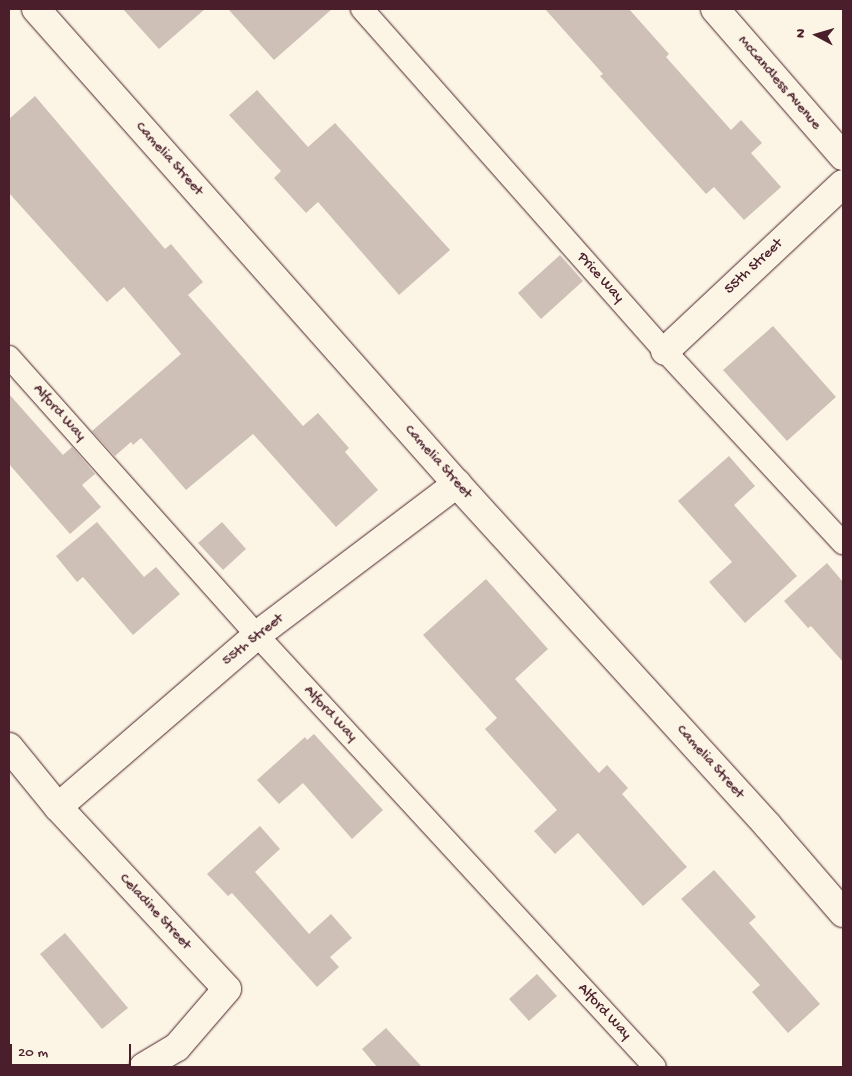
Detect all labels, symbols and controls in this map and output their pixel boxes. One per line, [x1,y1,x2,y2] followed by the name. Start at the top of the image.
[792,10,842,60] north arrow
[793,28,811,39] text: N
[733,32,825,134] street label: McCandless Avenue
[131,118,207,200] street label: Camelia Street
[721,235,787,299] street label: 55th Street
[573,249,627,307] street label: Price Way
[29,381,89,445] street label: Alford Way
[400,421,476,503] street label: Camelia Street
[219,610,287,670] street label: 55th Street
[299,682,361,746] street label: Alford Way
[672,721,748,803] street label: Camelia Street
[115,870,195,954] street label: Celadine Street
[573,980,635,1044] street label: Alford Way
[12,1034,134,1066] scale bar
[18,1044,48,1062] text: 20 m

